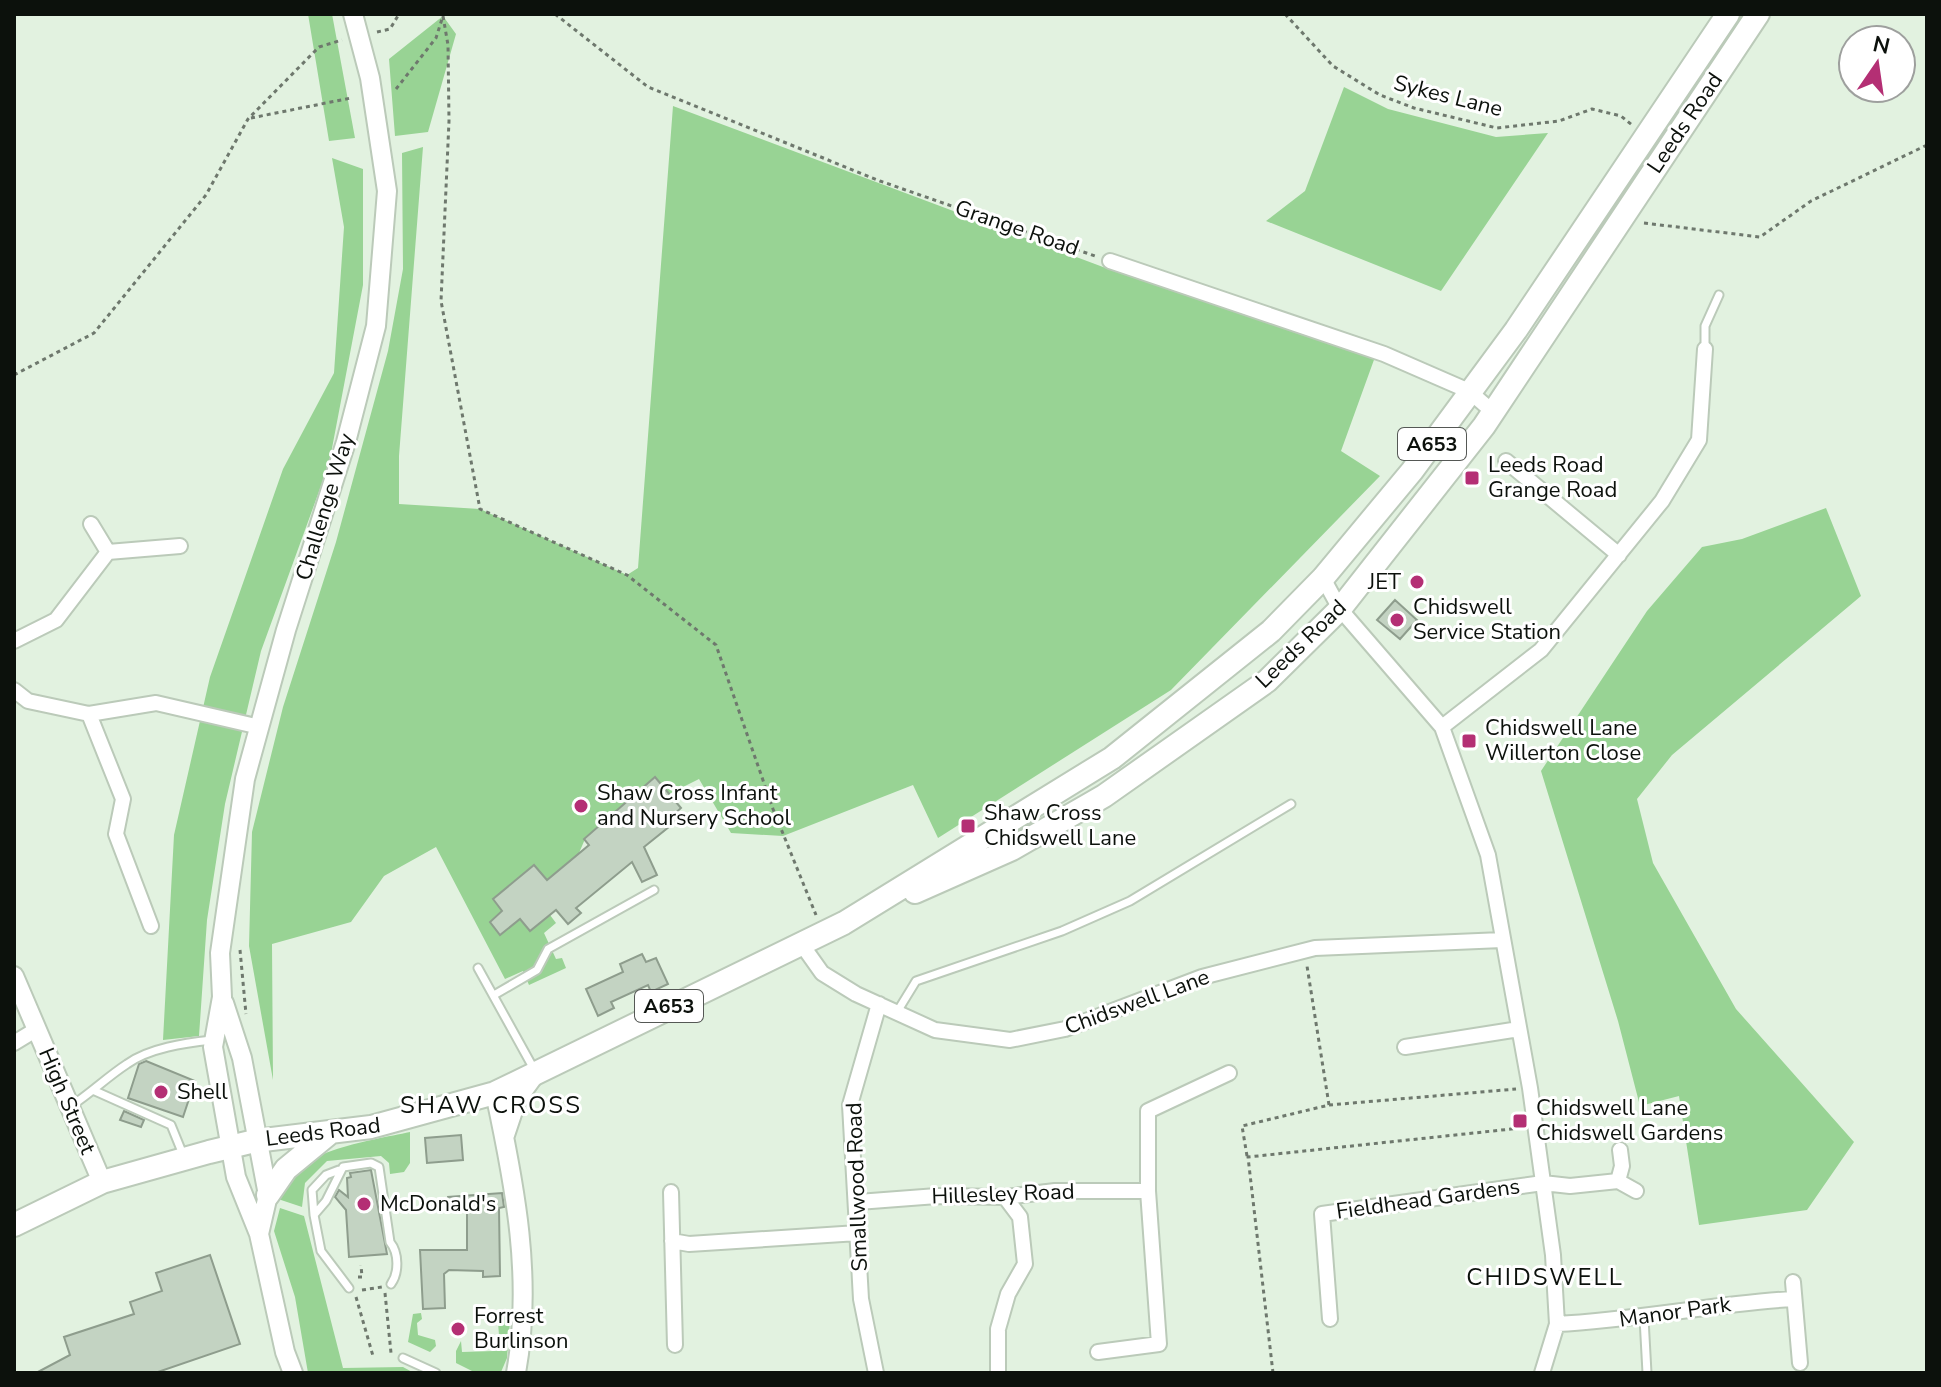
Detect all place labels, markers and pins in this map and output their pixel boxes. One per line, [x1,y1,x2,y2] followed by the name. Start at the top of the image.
[1488,450,1617,505] place label: Leeds Road Grange Road
[1463,469,1481,487] marker: Leeds Road Grange Road
[1367,567,1402,597] place label: JET
[1408,573,1426,591] marker: JET
[1413,592,1561,647] place label: Chidswell Service Station
[1388,611,1406,629] marker: Chidswell Service Station
[1485,713,1641,768] place label: Chidswell Lane Willerton Close
[1460,732,1478,750] marker: Chidswell Lane Willerton Close
[597,778,791,833] place label: Shaw Cross Infant and Nursery School
[572,797,590,815] marker: Shaw Cross Infant and Nursery School
[984,798,1136,853] place label: Shaw Cross Chidswell Lane
[959,817,977,835] marker: Shaw Cross Chidswell Lane
[177,1077,228,1107] place label: Shell
[152,1083,170,1101] marker: Shell
[1536,1093,1723,1148] place label: Chidswell Lane Chidswell Gardens
[1511,1112,1529,1130] marker: Chidswell Lane Chidswell Gardens
[380,1189,496,1219] place label: McDonald's
[355,1195,373,1213] marker: McDonald's
[474,1301,569,1356] place label: Forrest Burlinson
[449,1320,467,1338] marker: Forrest Burlinson

